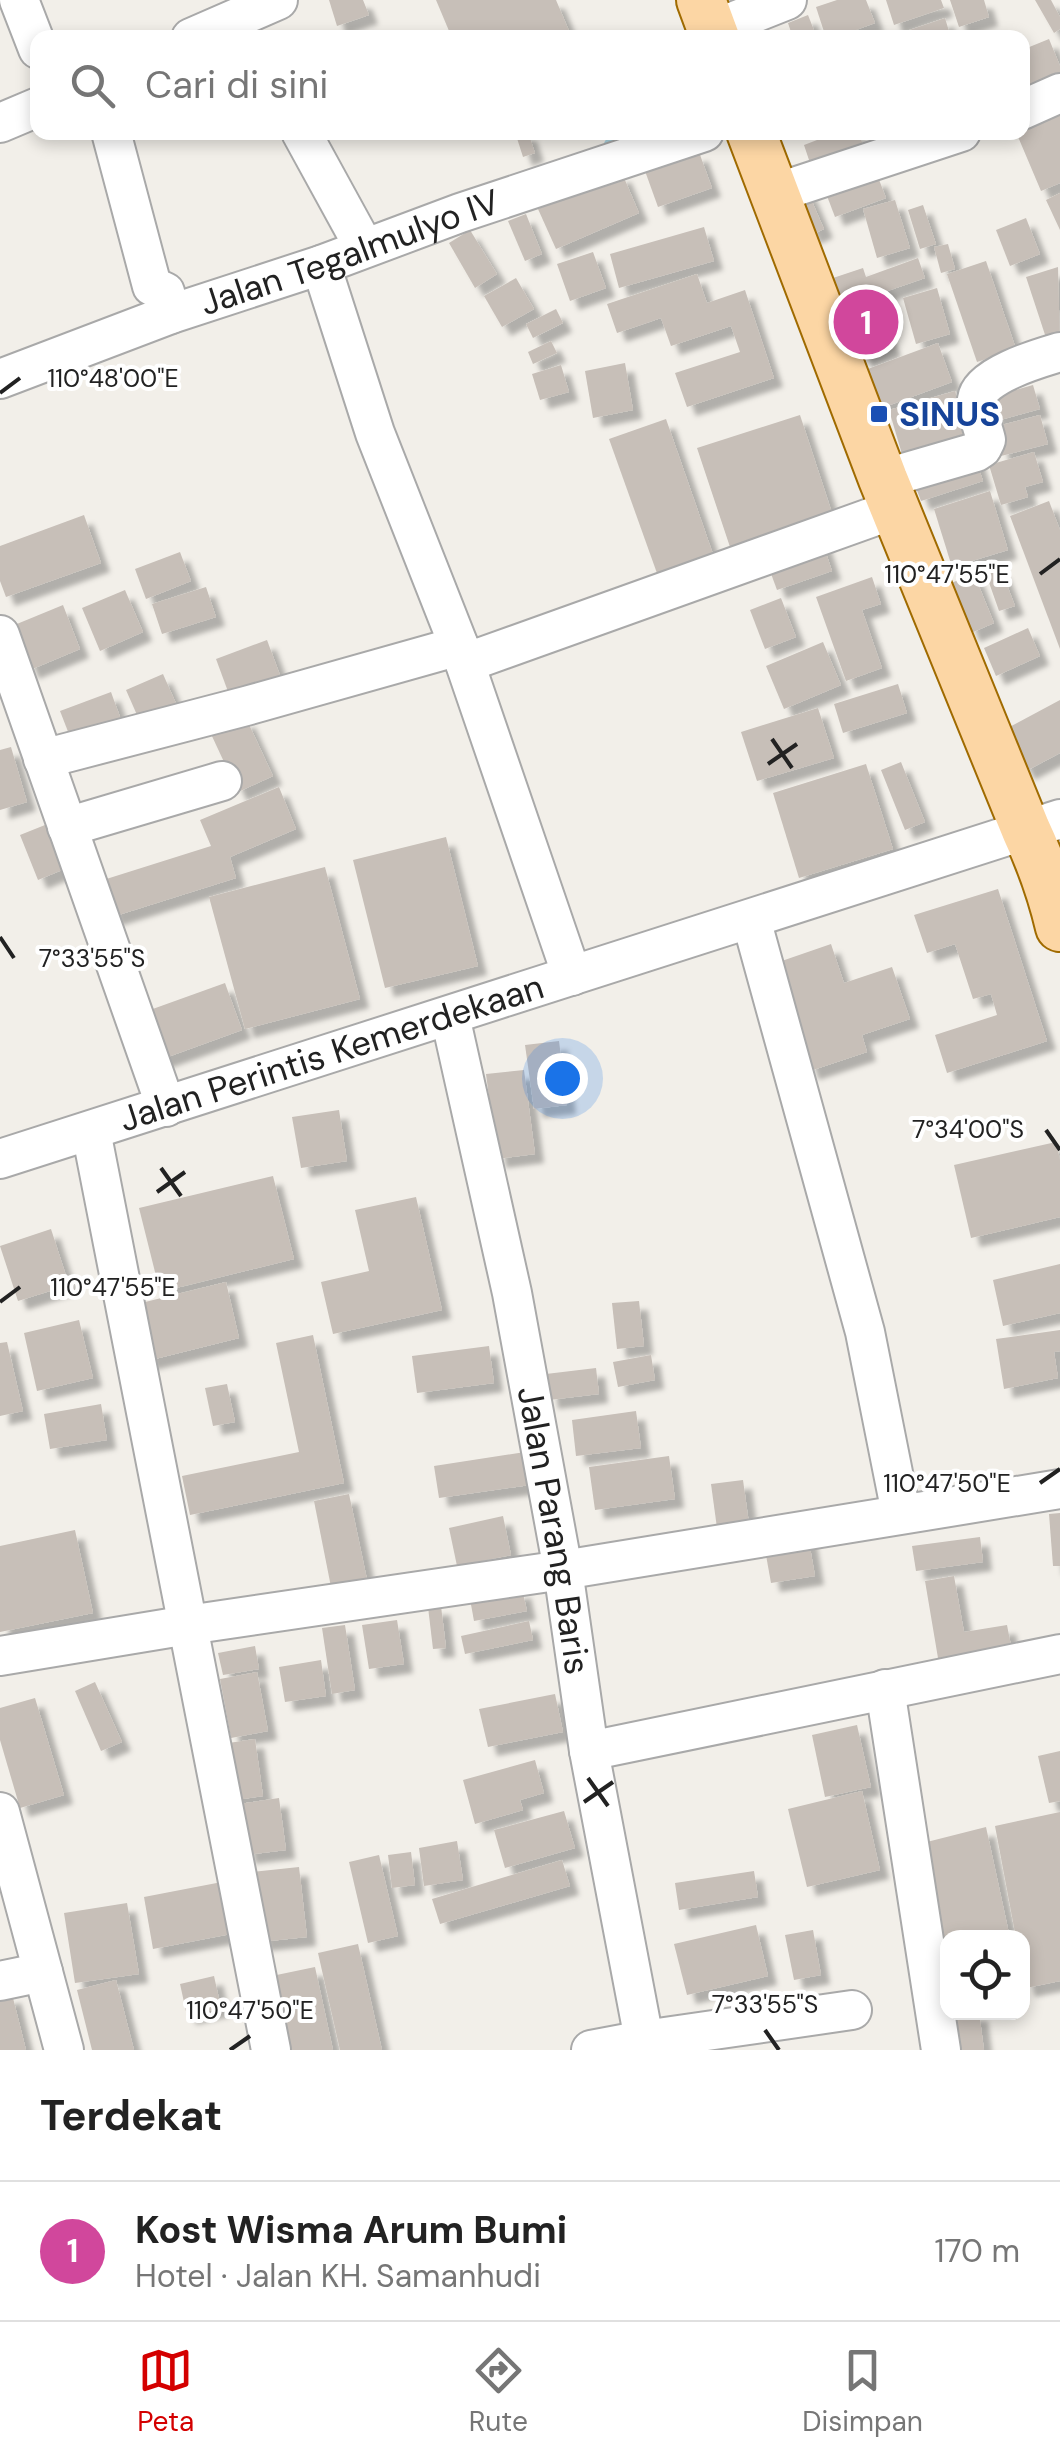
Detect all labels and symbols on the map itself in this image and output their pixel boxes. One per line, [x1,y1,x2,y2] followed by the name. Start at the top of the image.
[194,179,505,326] street label: Jalan Tegalmulyo IV
[834,284,898,360] pin: 1
[47,362,179,395] text: 110°48'00"E
[899,391,1000,437] place label: SINUS
[868,403,890,425] marker: SINUS
[884,558,1010,591] text: 110°47'55"E
[39,942,145,975] text: 7°33'55"S
[114,963,549,1142] street label: Jalan Perintis Kemerdekaan
[537,1053,588,1104] your location
[912,1113,1024,1146] text: 7°34'00"S
[50,1271,176,1304] text: 110°47'55"E
[507,1383,601,1677] street label: Jalan Parang Baris
[883,1467,1011,1500] text: 110°47'50"E
[712,1988,818,2021] text: 7°33'55"S
[186,1994,314,2027] text: 110°47'50"E

